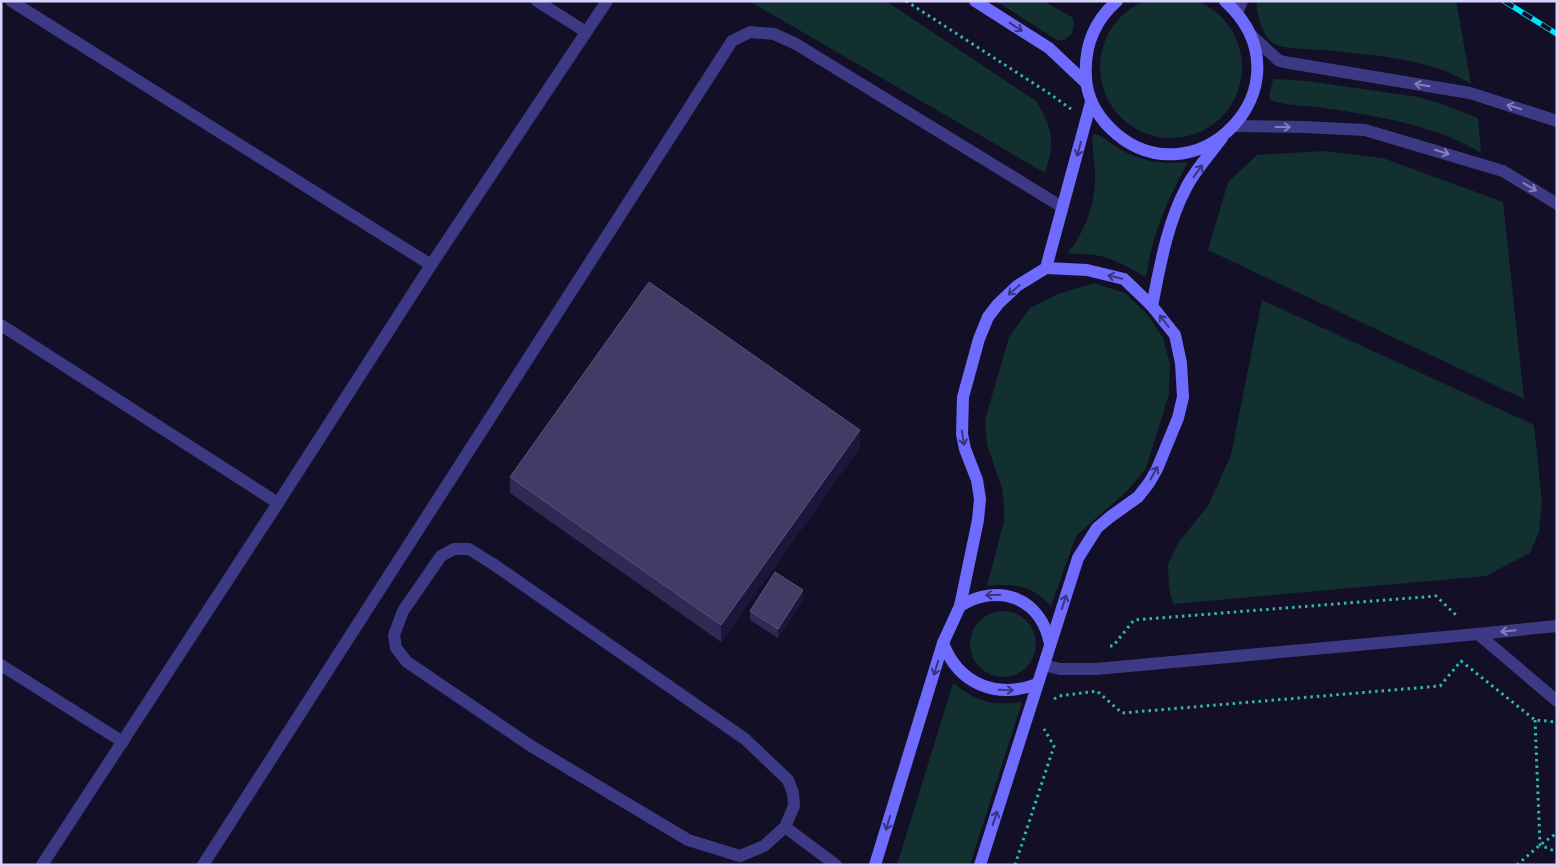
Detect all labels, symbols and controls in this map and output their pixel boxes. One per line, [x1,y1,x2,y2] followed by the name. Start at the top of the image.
[1009,23,1023,33] one-way arrow
[1415,80,1431,90] one-way arrow
[1506,102,1522,112] one-way arrow
[1274,122,1291,132] one-way arrow
[1074,141,1083,157] one-way arrow
[1434,148,1450,158] one-way arrow
[1193,164,1203,178] one-way arrow
[1522,183,1536,193] one-way arrow
[1107,272,1123,281] one-way arrow
[1007,284,1020,295] one-way arrow
[1159,314,1170,327] one-way arrow
[959,429,969,445] one-way arrow
[1150,466,1159,481] one-way arrow
[985,590,1001,600] one-way arrow
[1060,595,1069,611] one-way arrow
[1501,626,1517,636] one-way arrow
[930,659,940,675] one-way arrow
[998,685,1014,695] one-way arrow
[991,811,1000,827] one-way arrow
[883,815,893,831] one-way arrow

